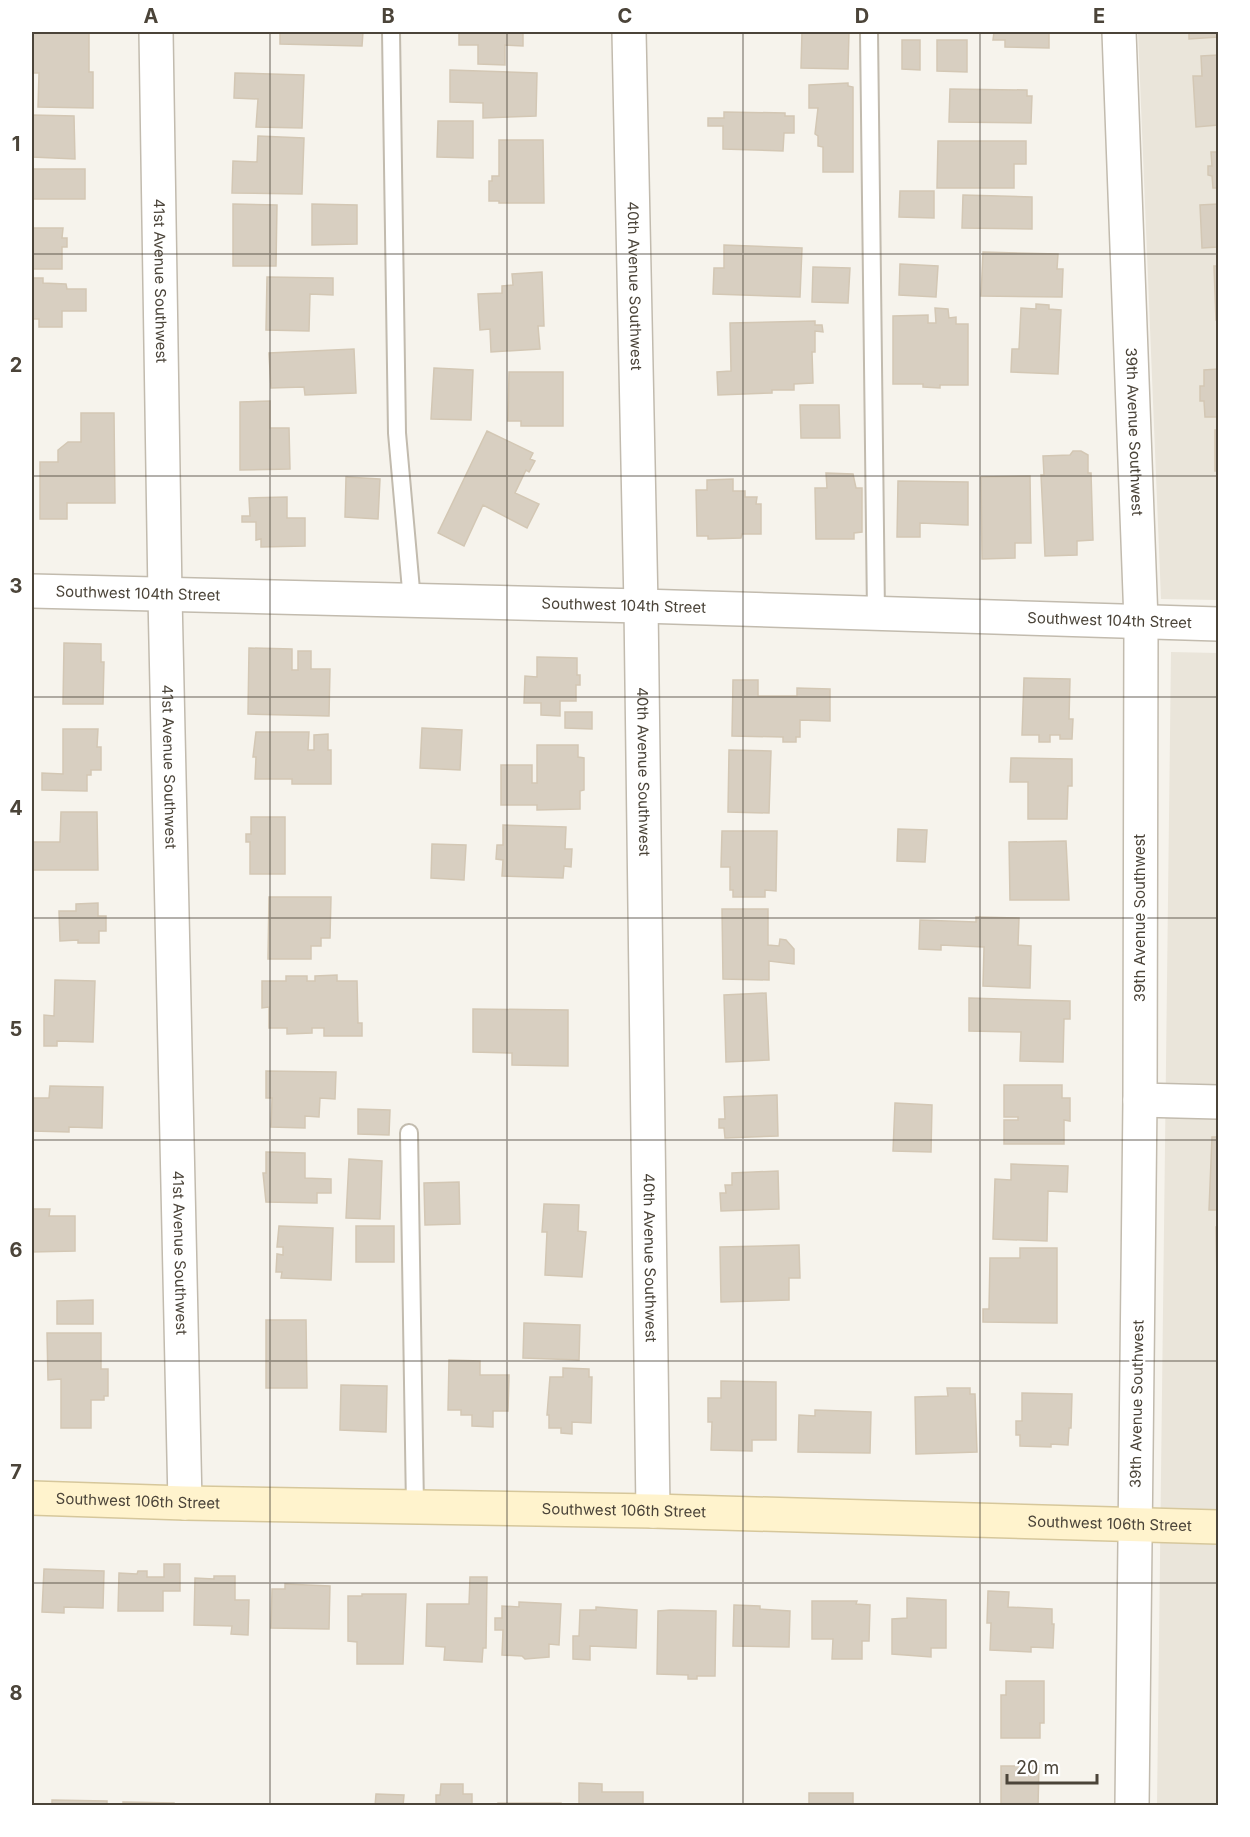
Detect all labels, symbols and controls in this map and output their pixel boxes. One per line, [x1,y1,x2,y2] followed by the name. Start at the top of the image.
[144,4,159,28] text: A
[381,4,395,28] text: B
[618,4,632,28] text: C
[855,4,869,28] text: D
[1093,4,1105,28] text: E
[12,132,20,156] text: 1
[150,199,171,363] street label: 41st Avenue Southwest
[624,201,646,371] street label: 40th Avenue Southwest
[1122,347,1147,516] street label: 39th Avenue Southwest
[10,353,22,377] text: 2
[10,574,22,598] text: 3
[55,582,221,605] street label: Southwest 104th Street
[541,594,707,617] street label: Southwest 104th Street
[1027,608,1192,632] street label: Southwest 104th Street
[158,684,181,849] street label: 41st Avenue Southwest
[633,687,654,857] street label: 40th Avenue Southwest
[9,796,23,820] text: 4
[1130,834,1149,1002] street label: 39th Avenue Southwest
[10,1017,22,1041] text: 5
[169,1170,191,1335] street label: 41st Avenue Southwest
[640,1173,661,1343] street label: 40th Avenue Southwest
[10,1238,23,1262] text: 6
[1126,1319,1147,1488] street label: 39th Avenue Southwest
[10,1460,22,1484] text: 7
[55,1489,220,1513] street label: Southwest 106th Street
[542,1499,706,1522] street label: Southwest 106th Street
[1027,1512,1192,1535] street label: Southwest 106th Street
[9,1681,23,1705] text: 8
[1007,1747,1097,1785] scale bar
[1016,1757,1059,1778] text: 20 m

